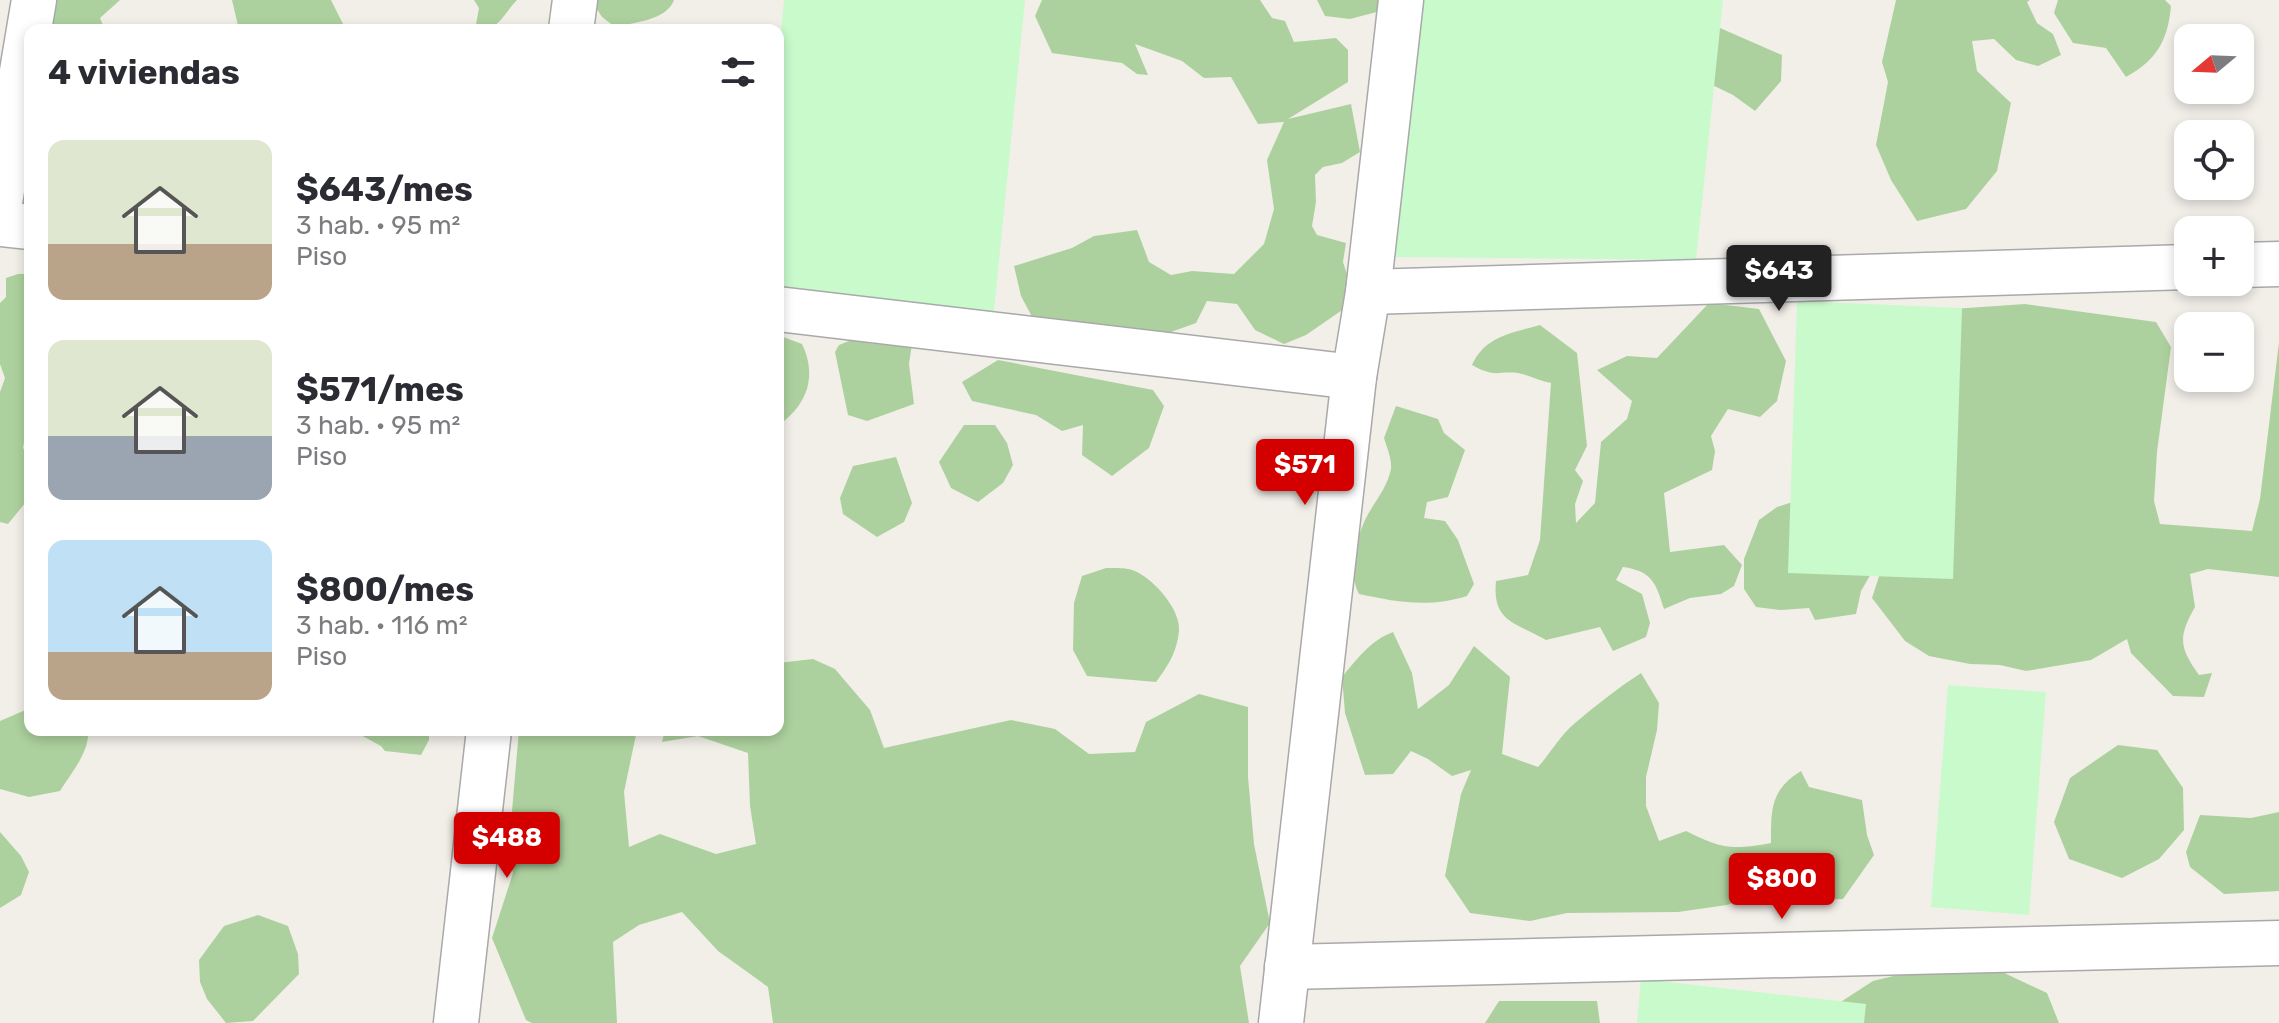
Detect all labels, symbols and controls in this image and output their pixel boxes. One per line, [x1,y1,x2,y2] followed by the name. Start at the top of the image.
[2174,24,2254,104] north arrow
[2174,24,2254,392] map controls
[716,50,760,94] icon: filters
[48,52,240,93] text: 4 viviendas
[2174,120,2254,200] button: locate
[296,169,473,210] text: $643/mes
[112,172,208,268] icon: home
[296,210,460,241] text: 3 hab. · 95 m²
[2174,216,2254,296] button: +
[296,241,347,272] text: Piso
[1732,245,1826,313] pin: $643
[1744,255,1814,286] text: $643
[2174,312,2254,392] button: −
[296,369,464,410] text: $571/mes
[112,372,208,468] icon: home
[296,410,460,441] text: 3 hab. · 95 m²
[1258,439,1352,507] pin: $571
[296,441,347,472] text: Piso
[1274,449,1336,480] text: $571
[296,569,474,610] text: $800/mes
[112,572,208,668] icon: home
[296,610,468,641] text: 3 hab. · 116 m²
[296,641,347,672] text: Piso
[460,812,554,880] pin: $488
[472,822,542,853] text: $488
[1735,853,1829,921] pin: $800
[1747,863,1817,894] text: $800

